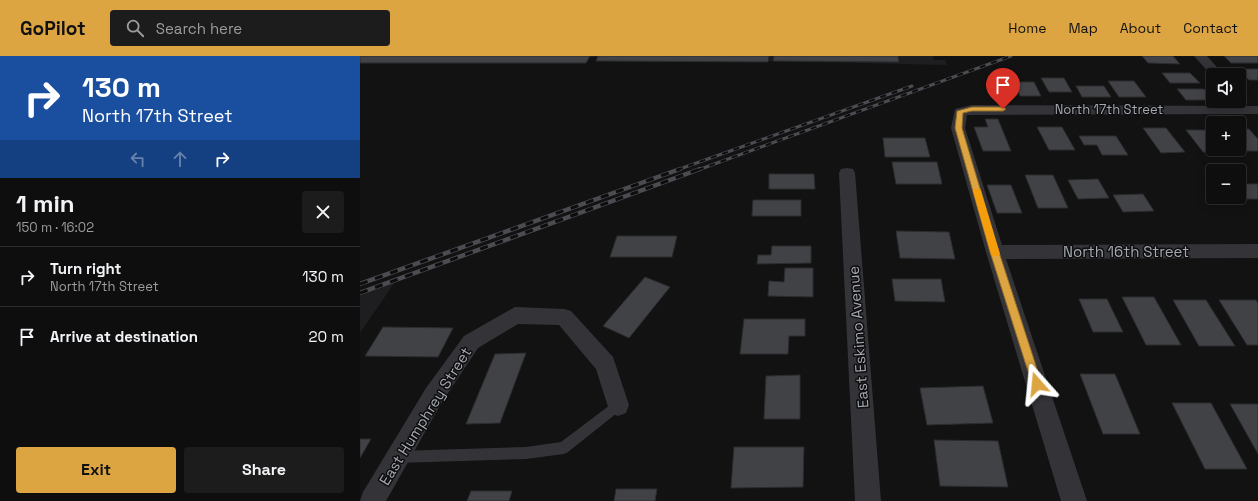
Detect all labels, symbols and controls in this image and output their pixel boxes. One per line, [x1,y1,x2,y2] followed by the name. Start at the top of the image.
[110,10,390,46] search box
[20,16,86,41] text: GoPilot
[124,17,146,39] icon: search
[156,19,242,38] text: Search here
[1008,19,1046,37] text: Home
[1068,19,1098,37] text: Map
[1120,19,1161,37] text: About
[1183,19,1238,37] text: Contact
[986,68,1020,109] pin
[1206,68,1246,204] map controls
[1206,68,1246,108] button: sound
[82,69,161,105] text: 130 m
[16,72,68,124] icon: right
[992,74,1014,96] icon: arrive
[1055,101,1163,118] street label: North 17th Street
[82,104,232,127] text: North 17th Street
[1206,116,1246,156] button: +
[127,148,149,170] icon: left
[169,148,191,170] icon: ahead
[211,148,233,170] icon: right
[1206,164,1246,204] button: −
[16,188,75,219] text: 1 min
[302,191,344,233] button: close
[16,219,94,236] text: 150 m · 16:02
[1063,242,1189,261] street label: North 16th Street
[50,259,121,278] text: Turn right
[844,265,872,409] street label: East Eskimo Avenue
[16,266,38,288] icon: right
[302,267,344,286] text: 130 m
[50,278,159,295] text: North 17th Street
[16,326,38,348] icon: arrive
[50,327,198,346] text: Arrive at destination
[309,327,344,346] text: 20 m
[375,343,475,489] street label: East Humphrey Street
[1016,363,1058,405] position arrow
[16,447,176,493] button: Exit
[184,447,344,493] button: Share

